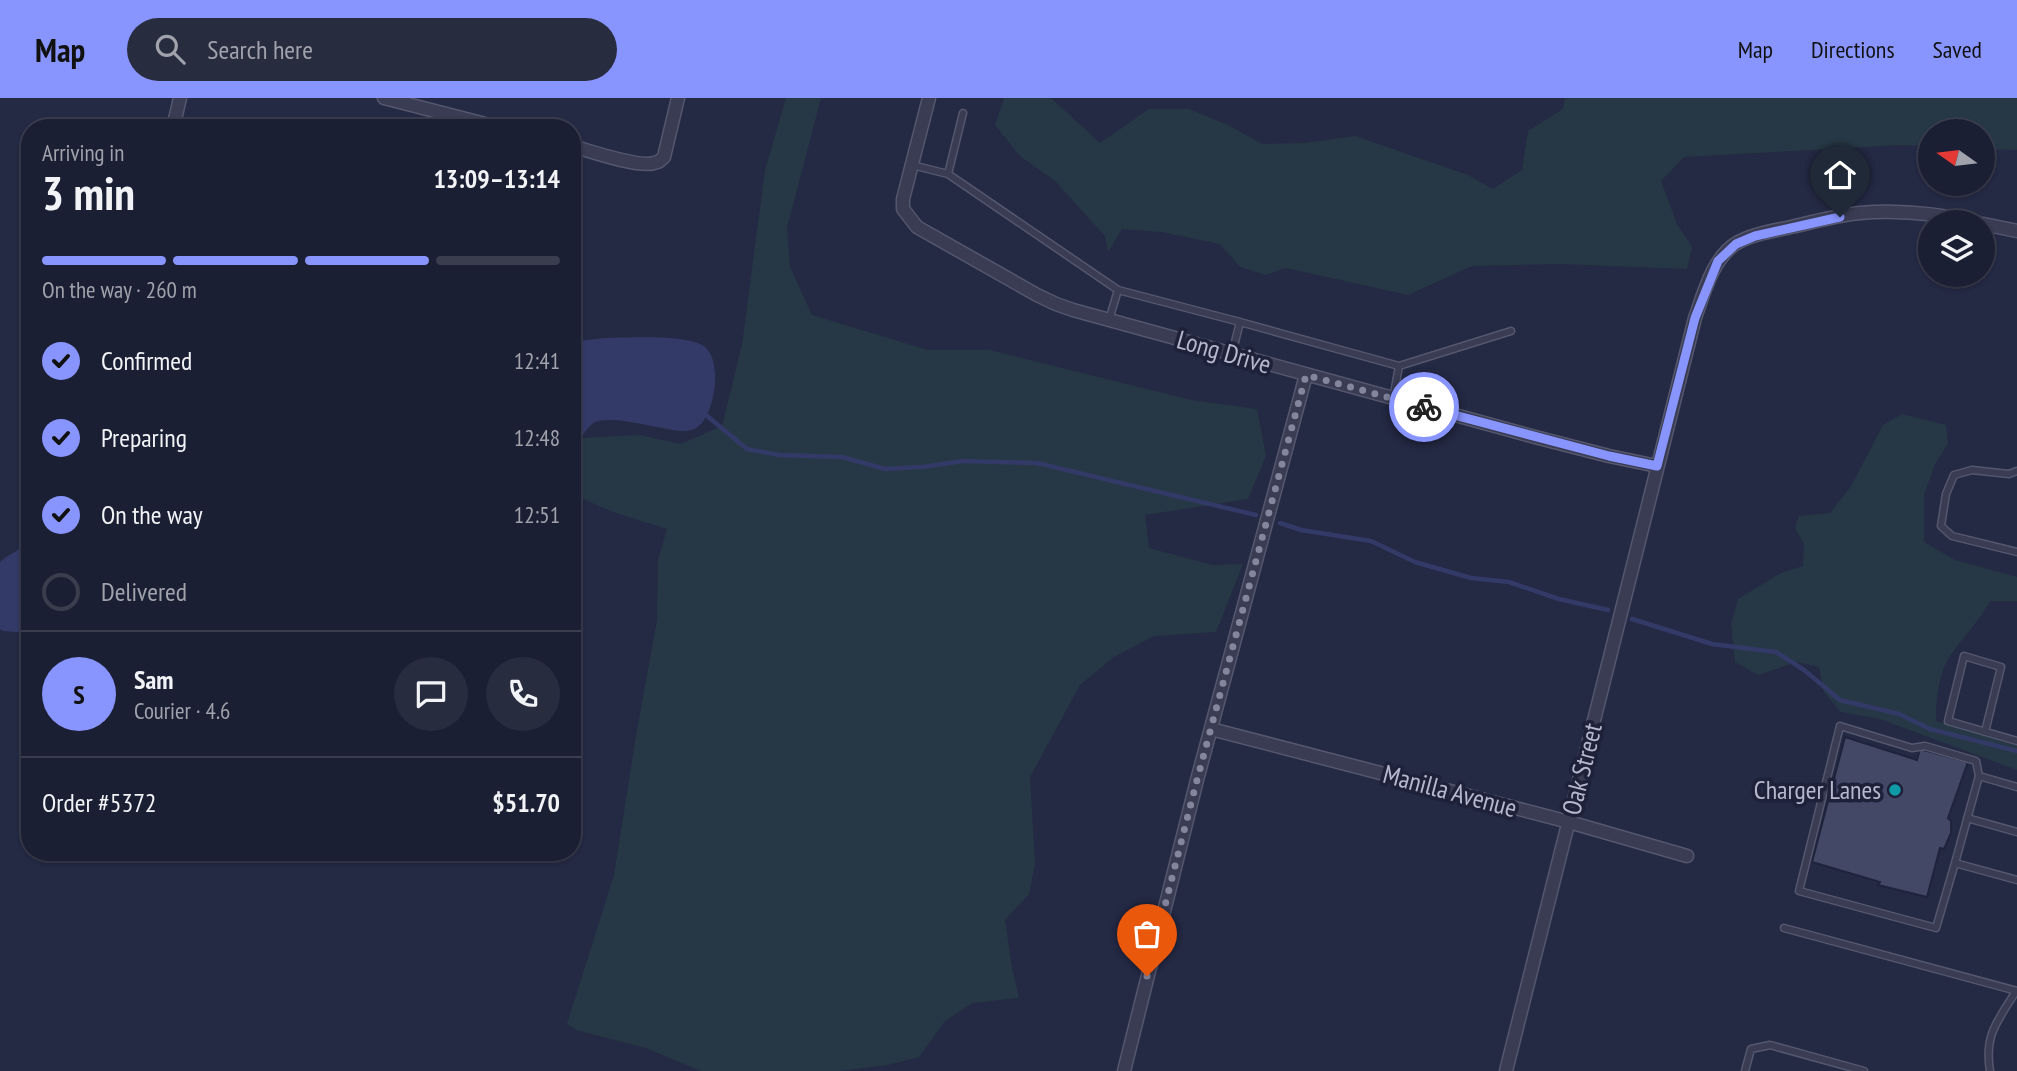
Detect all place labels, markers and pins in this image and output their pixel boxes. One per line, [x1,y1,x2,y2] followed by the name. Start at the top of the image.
[1810,145,1870,217] pin
[1754,773,1881,806] place label: Charger Lanes
[1887,782,1903,798] marker: Charger Lanes
[1117,904,1177,976] pin

